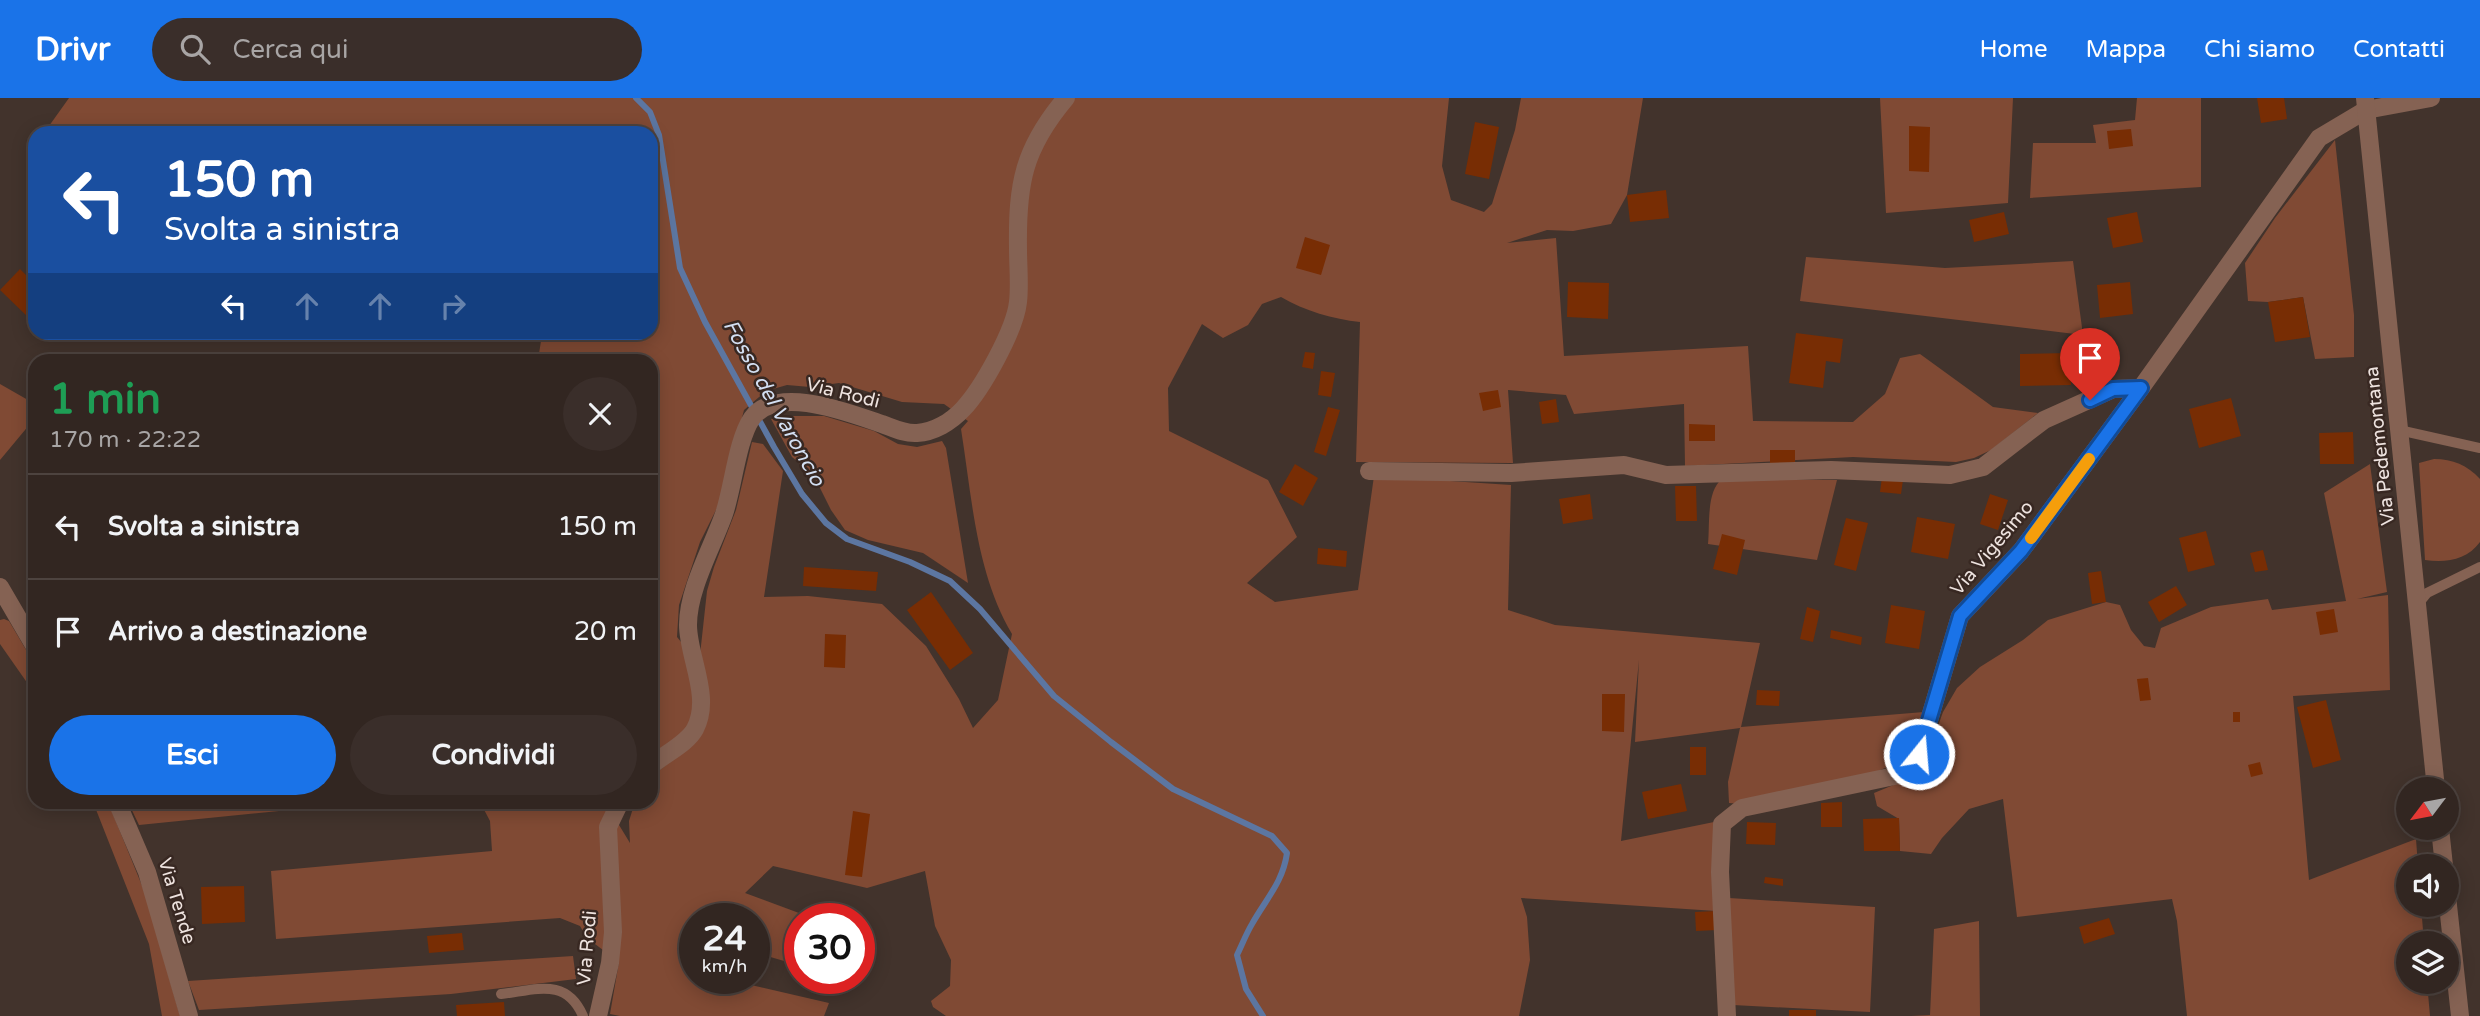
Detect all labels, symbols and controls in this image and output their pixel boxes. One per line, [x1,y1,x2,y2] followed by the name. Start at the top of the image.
[152,18,642,81] search box
[35,30,110,69] text: Drivr
[176,30,214,68] icon: search
[232,34,348,65] text: Cerca qui
[1980,35,2048,64] text: Home
[2086,35,2166,64] text: Mappa
[2204,35,2315,64] text: Chi siamo
[2353,35,2445,64] text: Contatti
[164,151,314,210] text: 150 m
[49,154,140,245] icon: left
[164,211,400,249] text: Svolta a sinistra
[215,287,253,325] icon: left
[288,287,326,325] icon: ahead
[361,287,399,325] icon: ahead
[434,287,472,325] icon: right
[718,315,831,492] water label: Fosso del Varoncio
[2060,328,2120,400] pin
[2071,339,2109,377] icon: arrive
[2361,365,2399,527] street label: Via Pedemontana
[804,373,882,413] street label: Via Rodi
[49,374,161,425] text: 1 min
[563,377,637,451] button: close
[49,426,201,454] text: 170 m · 22:22
[1946,496,2038,600] street label: Via Vigesimo
[49,508,87,546] icon: left
[108,511,300,542] text: Svolta a sinistra
[557,511,637,542] text: 150 m
[49,613,87,651] icon: arrive
[108,616,367,647] text: Arrivo a destinazione
[574,616,637,647] text: 20 m
[49,715,336,795] button: Esci
[350,715,637,795] button: Condividi
[1882,717,1956,791] position arrow
[2396,777,2459,840] north arrow
[2396,777,2459,994] map controls
[2396,854,2459,917] button: sound
[154,855,200,947] street label: Via Tende
[784,903,875,994] speed limit sign: 30
[573,910,601,986] street label: Via Rodi
[703,918,746,960] text: 24
[2396,931,2459,994] button: layers
[702,955,747,977] text: km/h

